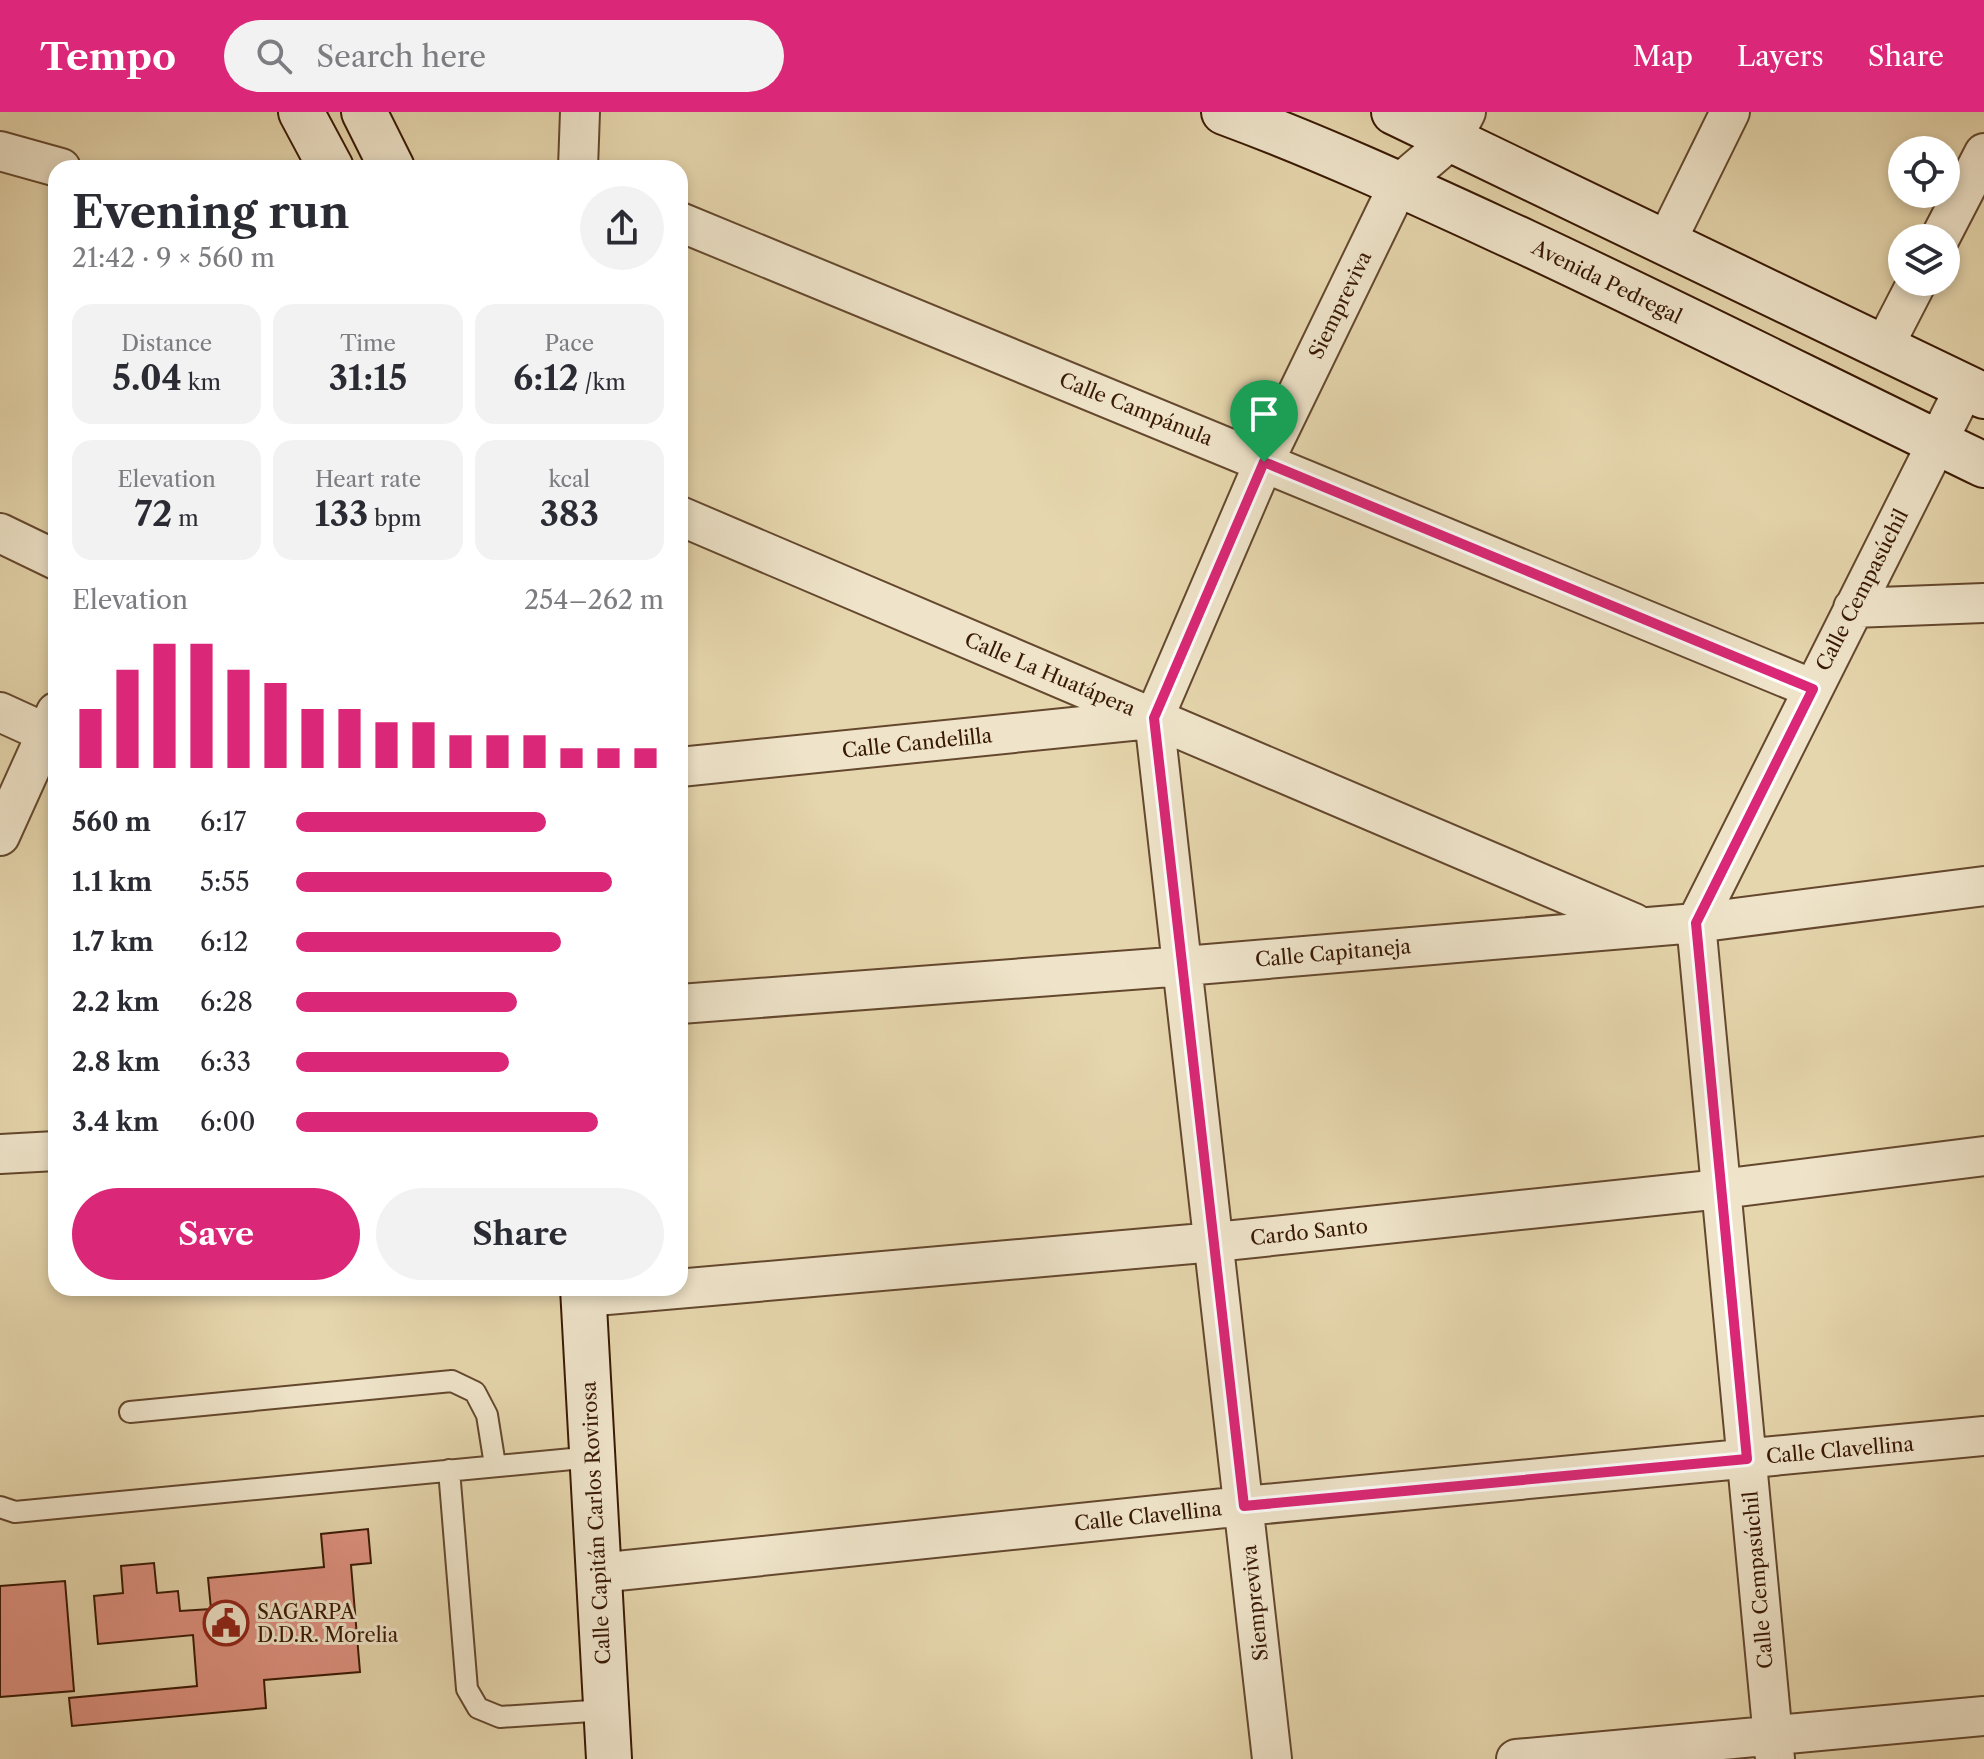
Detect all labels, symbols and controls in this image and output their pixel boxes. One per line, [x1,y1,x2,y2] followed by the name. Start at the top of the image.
[224,20,784,92] search box
[40,33,176,80] text: Tempo
[252,34,296,78] icon: search
[316,38,486,75] text: Search here
[1633,39,1693,73] text: Map
[1737,39,1824,73] text: Layers
[1868,39,1944,73] text: Share
[1888,136,1960,296] map controls
[1888,136,1960,208] button: locate
[72,185,349,239] text: Evening run
[580,186,664,270] button: share
[1888,224,1960,296] button: layers
[1527,235,1686,329] street label: Avenida Pedregal
[72,242,275,274] text: 21:42 · 9 × 560 m
[1304,247,1377,363] street label: Siempreviva
[121,330,212,357] text: Distance
[340,330,396,357] text: Time
[544,330,594,357] text: Pace
[112,357,182,399] text: 5.04
[329,357,407,399] text: 31:15
[513,357,579,399] text: 6:12
[1056,367,1217,451] street label: Calle Campánula
[182,369,221,396] text: km
[579,369,626,396] text: /km
[1230,380,1298,462] pin
[1242,392,1286,436] icon: arrive
[118,466,216,493] text: Elevation
[315,466,421,493] text: Heart rate
[549,466,590,493] text: kcal
[135,493,172,535] text: 72
[315,493,368,535] text: 133
[540,493,599,535] text: 383
[172,505,199,532] text: m
[368,505,421,532] text: bpm
[1811,505,1913,675] street label: Calle Cempasúchil
[72,584,188,616] text: Elevation
[524,584,664,616] text: 254–262 m
[961,627,1139,721] street label: Calle La Huatápera
[841,723,994,763] street label: Calle Candelilla
[72,806,151,838] text: 560 m
[200,806,246,838] text: 6:17
[72,866,152,898] text: 1.1 km
[200,866,250,898] text: 5:55
[72,926,154,958] text: 1.7 km
[200,926,248,958] text: 6:12
[1254,934,1412,972] street label: Calle Capitaneja
[72,986,159,1018] text: 2.2 km
[200,986,253,1018] text: 6:28
[72,1046,160,1078] text: 2.8 km
[200,1046,251,1078] text: 6:33
[72,1106,159,1138] text: 3.4 km
[200,1106,255,1138] text: 6:00
[72,1188,360,1280] button: Save
[376,1188,664,1280] button: Share
[1249,1214,1369,1250] street label: Cardo Santo
[577,1380,615,1665] street label: Calle Capitán Carlos Rovirosa
[1765,1432,1915,1468] street label: Calle Clavellina
[1738,1490,1778,1670] street label: Calle Cempasúchil
[1073,1496,1223,1536] street label: Calle Clavellina
[1237,1543,1273,1662] street label: Siempreviva
[202,1599,250,1647] public building icon: SAGARPA D.D.R. Morelia
[257,1600,399,1647] place label: SAGARPA D.D.R. Morelia

